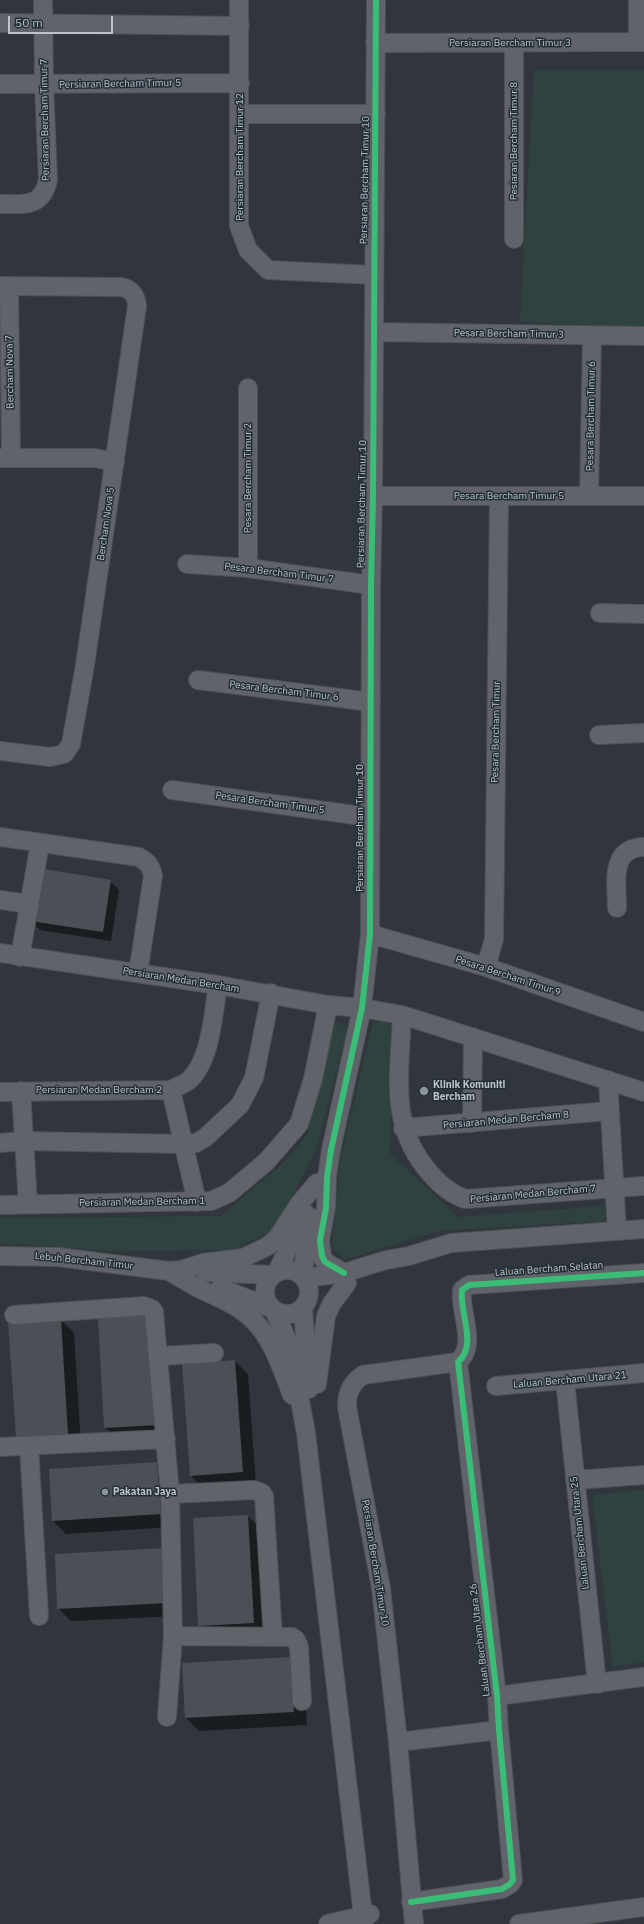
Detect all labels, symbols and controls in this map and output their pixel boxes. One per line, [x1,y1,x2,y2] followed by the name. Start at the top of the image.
[10,8,115,34] scale bar
[15,15,43,30] text: 50 m
[449,37,571,49] street label: Persiaran Bercham Timur 3
[38,59,52,181] street label: Persiaran Bercham Timur 7
[59,77,181,91] street label: Persiaran Bercham Timur 5
[508,82,520,200] street label: Pesiaran Bercham Timur 8
[234,93,246,221] street label: Persiaran Bercham Timur 12
[358,116,372,244] street label: Persiaran Bercham Timur 10
[454,327,564,341] street label: Pesara Bercham Timur 3
[3,335,17,409] street label: Bercham Nova 7
[584,361,598,471] street label: Pesara Bercham Timur 6
[242,423,254,533] street label: Pesara Bercham Timur 2
[355,440,369,568] street label: Persiaran Bercham Timur 10
[95,487,117,561] street label: Bercham Nova 5
[454,490,564,502] street label: Pesara Bercham Timur 5
[224,560,334,586] street label: Pesara Bercham Timur 7
[229,678,339,704] street label: Pesara Bercham Timur 6
[489,681,503,783] street label: Pesara Bercham Timur
[354,764,366,892] street label: Persiaran Bercham Timur 10
[215,789,325,817] street label: Pesara Bercham Timur 5
[454,953,562,999] street label: Pesara Bercham Timur 9
[122,965,240,995] street label: Persiaran Medan Bercham
[433,1079,505,1102] place label: Klinik Komuniti Bercham
[36,1084,162,1096] street label: Persiaran Medan Bercham 2
[418,1085,430,1097] marker: Klinik Komuniti Bercham
[443,1109,569,1131] street label: Persiaran Medan Bercham 8
[470,1183,596,1205] street label: Persiaran Medan Bercham 7
[79,1195,205,1209] street label: Persiaran Medan Bercham 1
[34,1250,134,1272] street label: Lebuh Bercham Timur
[494,1259,604,1279] street label: Laluan Bercham Selatan
[513,1369,627,1391] street label: Laluan Bercham Utara 21
[568,1476,592,1590] street label: Laluan Bercham Utara 25
[113,1486,176,1498] place label: Pakatan Jaya
[100,1487,110,1497] marker: Pakatan Jaya
[359,1499,391,1627] street label: Persiaran Bercham Timur 10
[467,1583,493,1697] street label: Laluan Bercham Utara 26

